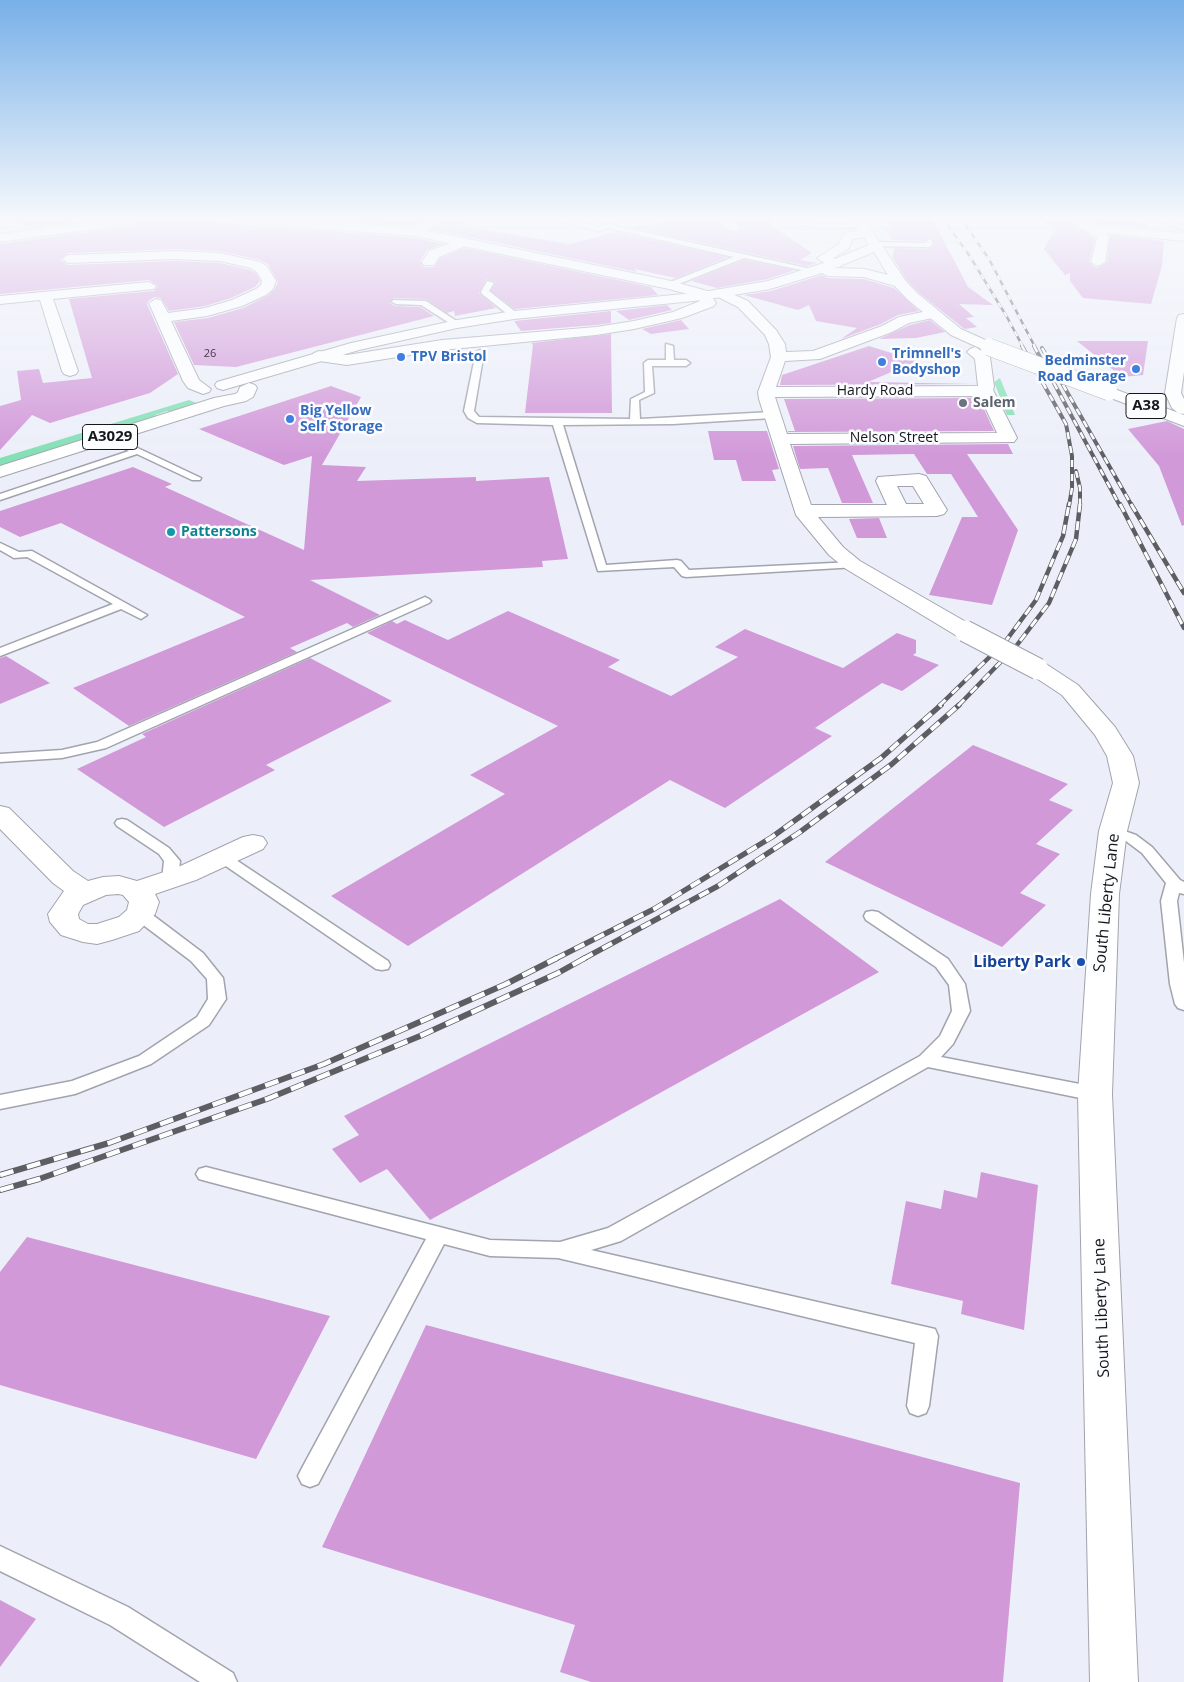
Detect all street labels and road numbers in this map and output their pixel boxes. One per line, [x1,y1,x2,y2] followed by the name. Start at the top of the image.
[837,383,913,399] street label: Hardy Road
[1126,394,1166,418] road number: A38
[82,424,138,450] road number: A3029
[850,430,938,446] street label: Nelson Street
[1090,833,1124,973] street label: South Liberty Lane
[1090,1238,1114,1378] street label: South Liberty Lane

